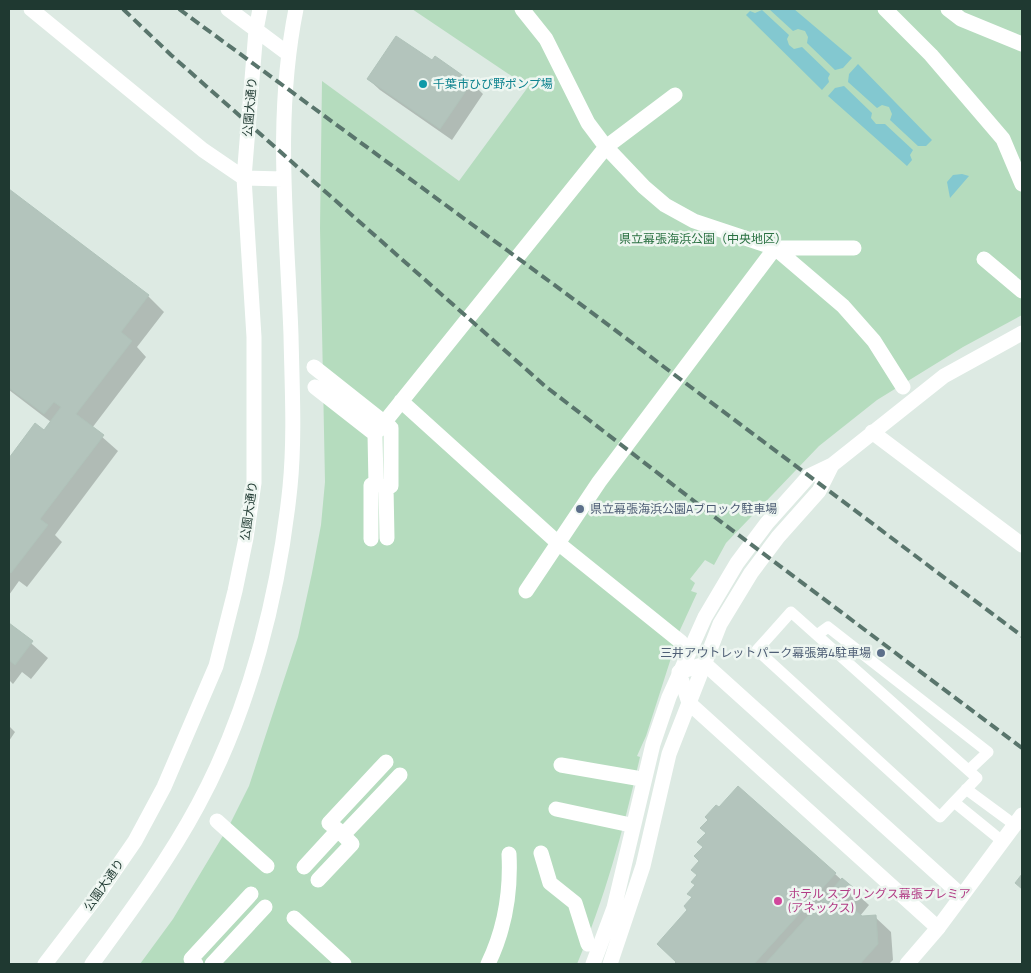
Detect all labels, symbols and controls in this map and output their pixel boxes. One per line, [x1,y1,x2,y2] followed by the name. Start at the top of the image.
[433,74,553,93] place label: 千葉市ひび野ポンプ場
[237,76,262,138] street label: 公園大通り
[417,78,429,90] marker: 千葉市ひび野ポンプ場
[619,229,787,248] park label: 県立幕張海浜公園（中央地区）
[235,480,262,542] street label: 公園大通り
[590,499,777,518] place label: 県立幕張海浜公園Aブロック駐車場
[574,503,586,515] marker: 県立幕張海浜公園Aブロック駐車場
[660,643,871,662] place label: 三井アウトレットパーク幕張第4駐車場
[875,647,887,659] marker: 三井アウトレットパーク幕張第4駐車場
[79,855,129,915] street label: 公園大通り
[788,884,971,917] place label: ホテル スプリングス幕張プレミア (アネックス)
[772,895,784,907] marker: ホテル スプリングス幕張プレミア (アネックス)

